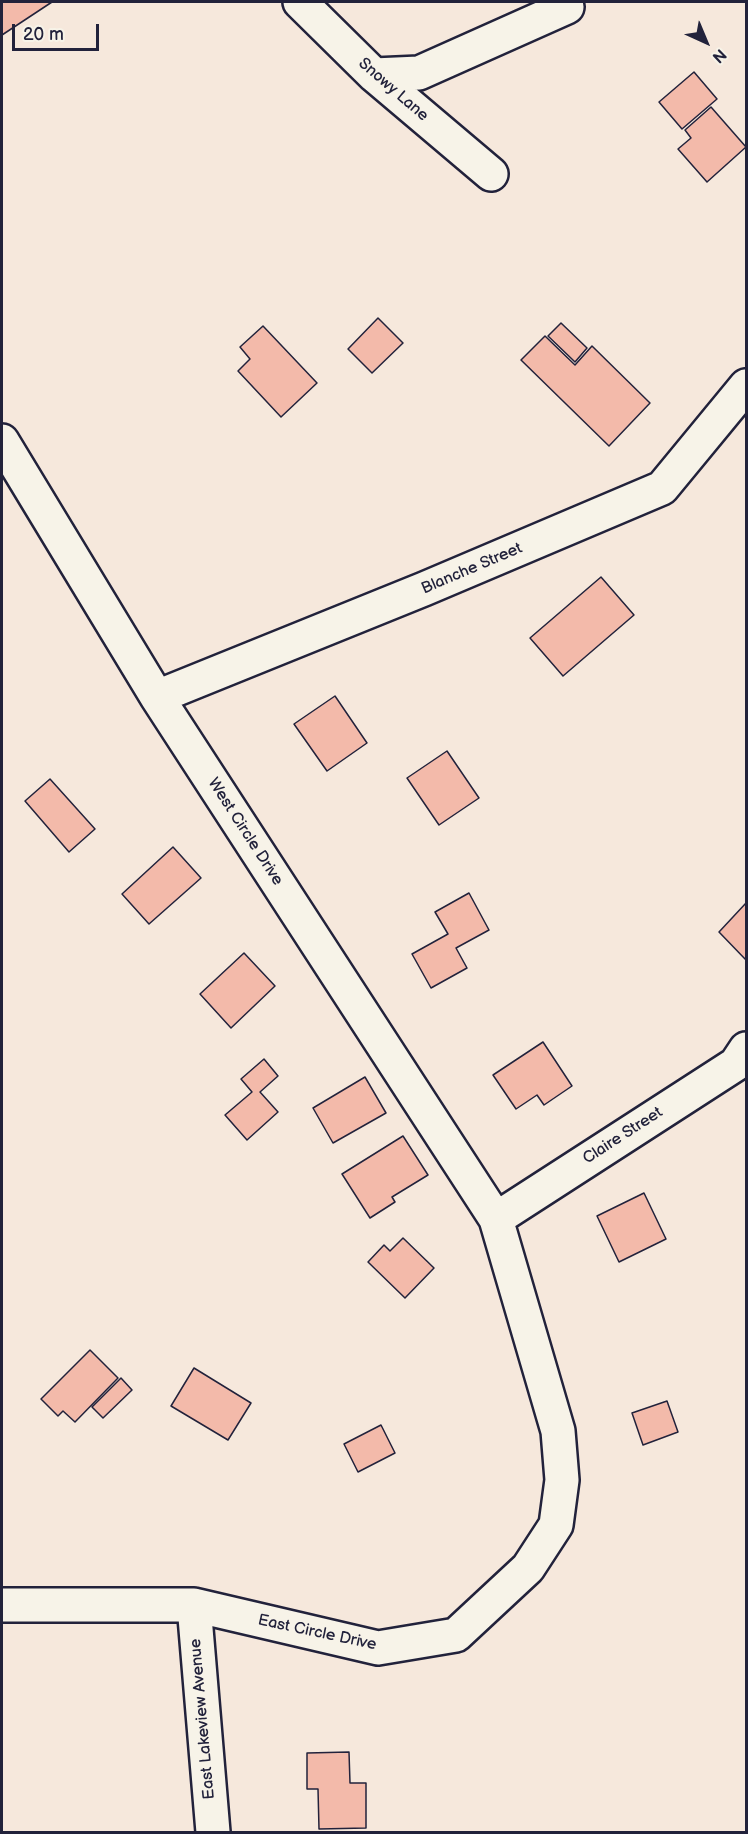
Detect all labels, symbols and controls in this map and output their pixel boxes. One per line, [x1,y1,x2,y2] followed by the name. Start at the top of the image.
[15,12,102,50] scale bar
[676,12,736,72] north arrow
[23,24,64,45] text: 20 m
[708,44,730,66] text: N
[354,54,432,126] street label: Snowy Lane
[419,539,525,599] street label: Blanche Street
[203,775,287,889] street label: West Circle Drive
[580,1103,666,1169] street label: Claire Street
[256,1611,378,1655] street label: East Circle Drive
[186,1638,220,1800] street label: East Lakeview Avenue

